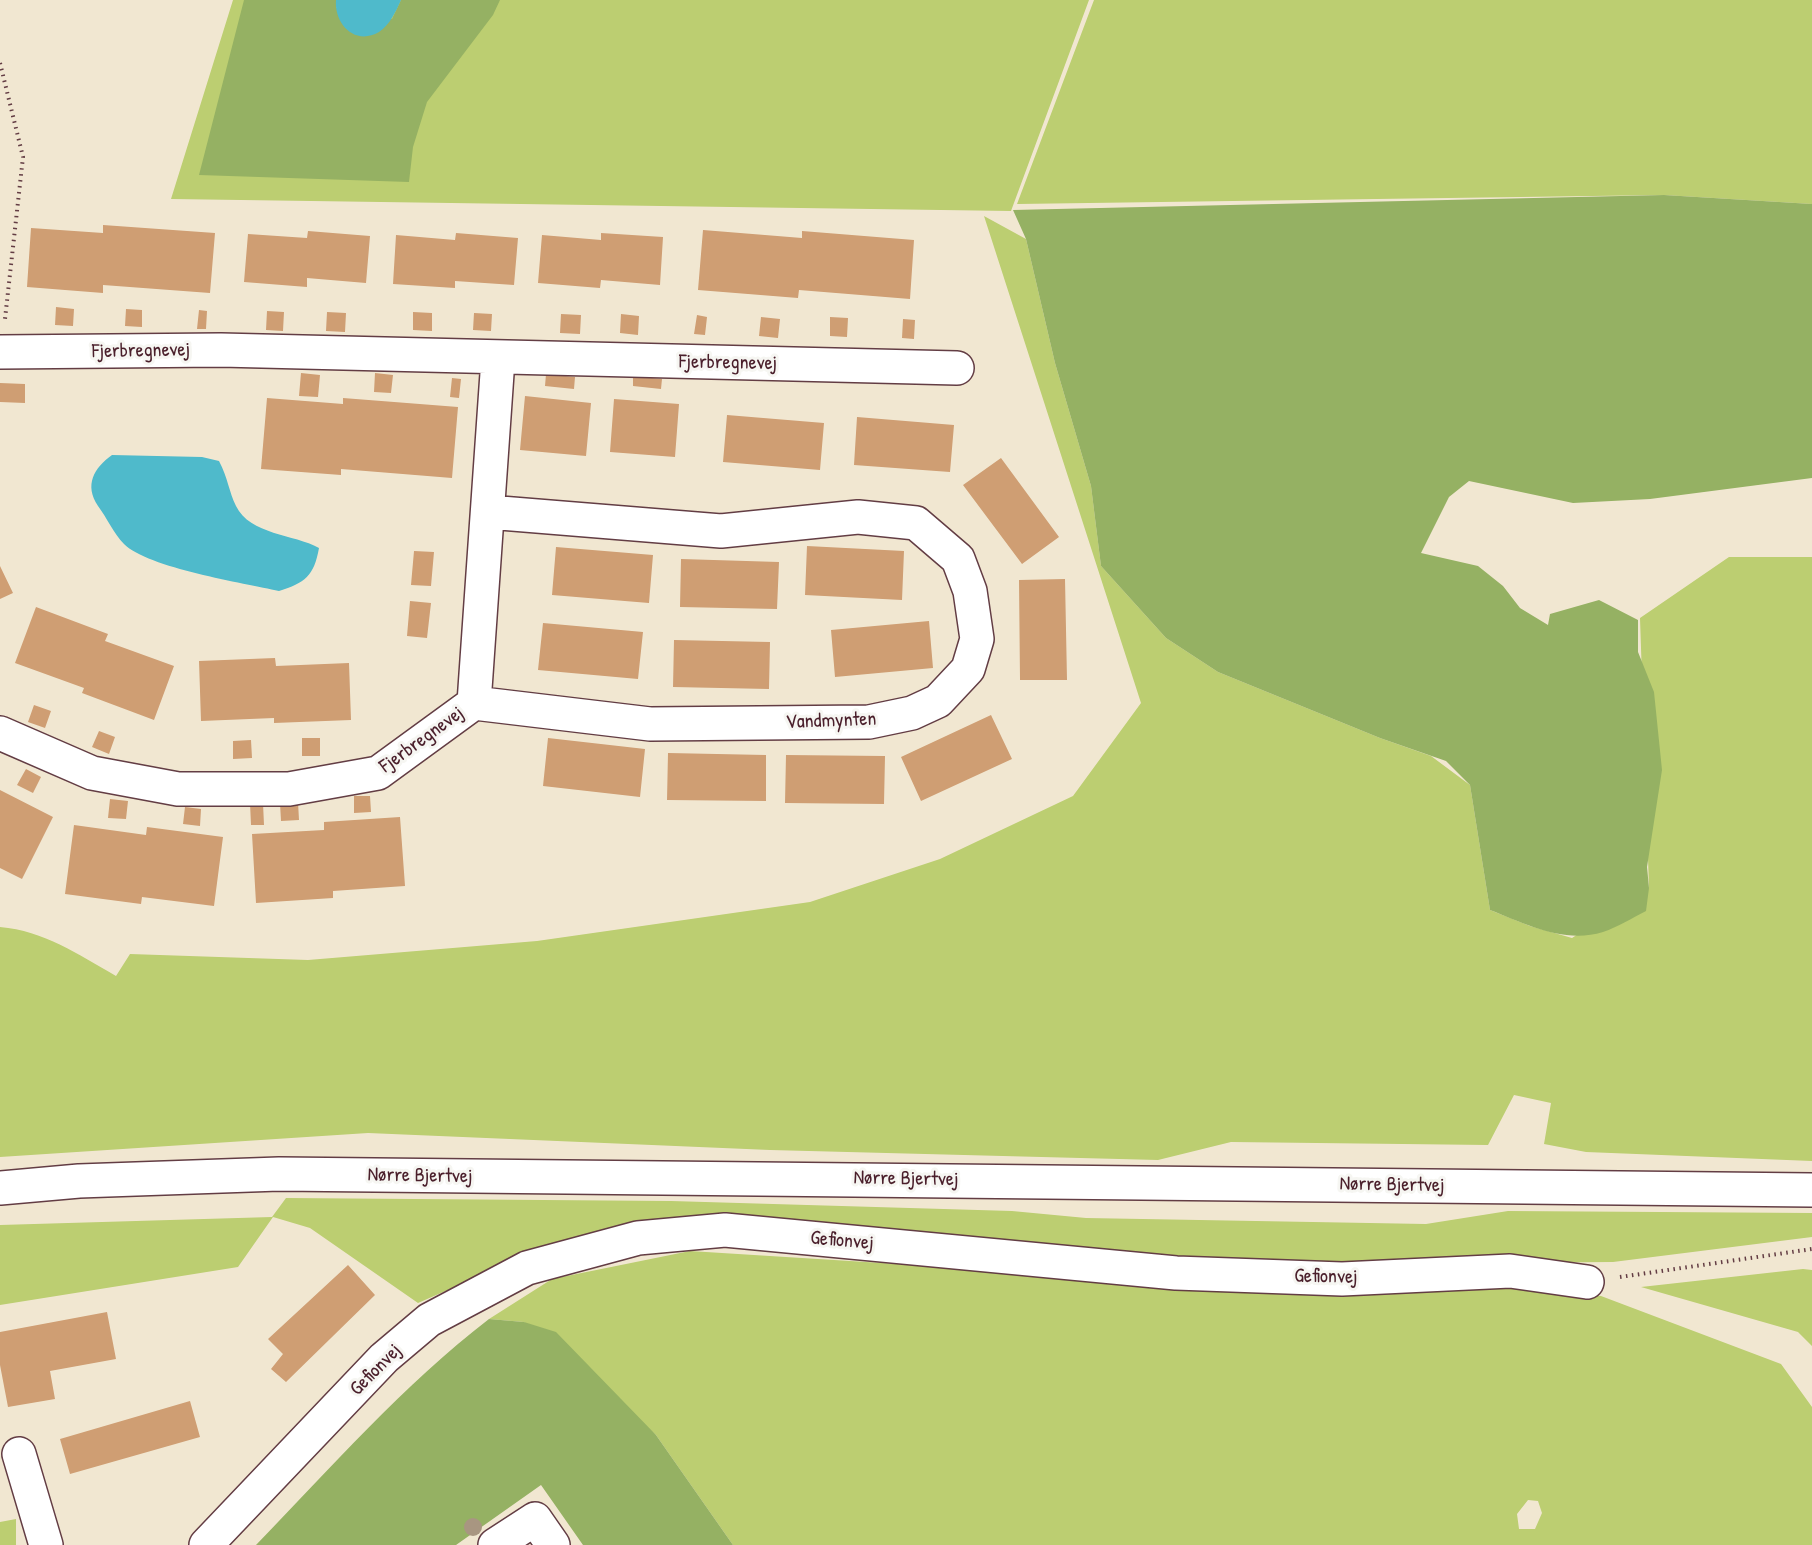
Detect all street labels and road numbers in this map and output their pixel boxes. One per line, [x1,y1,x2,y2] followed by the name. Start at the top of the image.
[92,338,190,364] street label: Fjerbregnevej
[679,350,777,376] street label: Fjerbregnevej
[375,701,469,779] street label: Fjerbregnevej
[785,707,877,735] street label: Vandmynten
[367,1163,473,1189] street label: Nørre Bjertvej
[853,1166,959,1192] street label: Nørre Bjertvej
[1339,1172,1445,1198] street label: Nørre Bjertvej
[809,1226,875,1256] street label: Gefionvej
[1294,1264,1358,1290] street label: Gefionvej
[345,1339,407,1401] street label: Gefionvej

